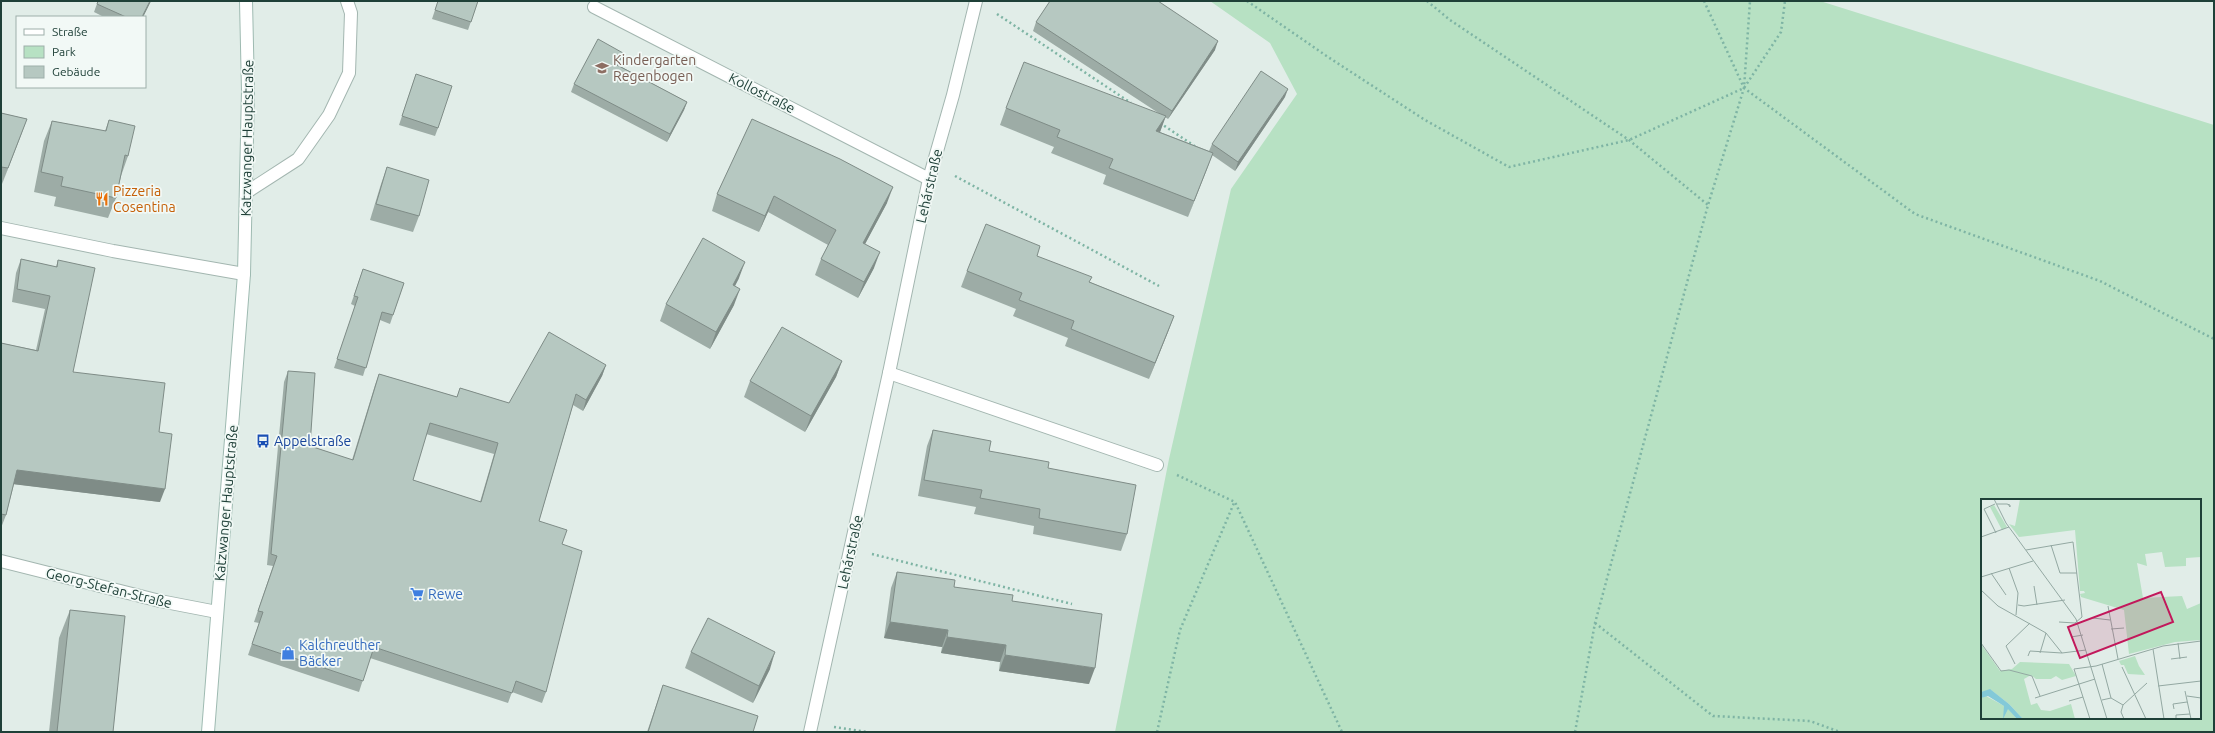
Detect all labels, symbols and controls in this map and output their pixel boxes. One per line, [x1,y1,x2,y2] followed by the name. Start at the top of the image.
[16,16,146,88] legend
[52,25,88,38] text: Straße
[52,45,76,58] text: Park
[613,52,696,84] place label: Kindergarten Regenbogen
[238,59,256,217] street label: Katzwanger Hauptstraße
[594,60,610,76] school or university icon: Kindergarten Regenbogen
[52,65,100,78] text: Gebäude
[726,69,798,117] street label: Kollostraße
[913,147,945,225] street label: Lehárstraße
[113,183,176,215] place label: Pizzeria Cosentina
[94,191,110,207] restaurant icon: Pizzeria Cosentina
[211,424,241,582] street label: Katzwanger Hauptstraße
[255,433,271,449] bus stop icon: Appelstraße
[274,433,351,449] place label: Appelstraße
[1981,499,2201,719] inset map
[834,513,866,591] street label: Lehárstraße
[44,565,174,611] street label: Georg-Stefan-Straße
[409,586,425,602] supermarket icon: Rewe
[428,586,463,602] place label: Rewe
[299,637,381,669] place label: Kalchreuther Bäcker
[280,645,296,661] shop icon: Kalchreuther Bäcker

